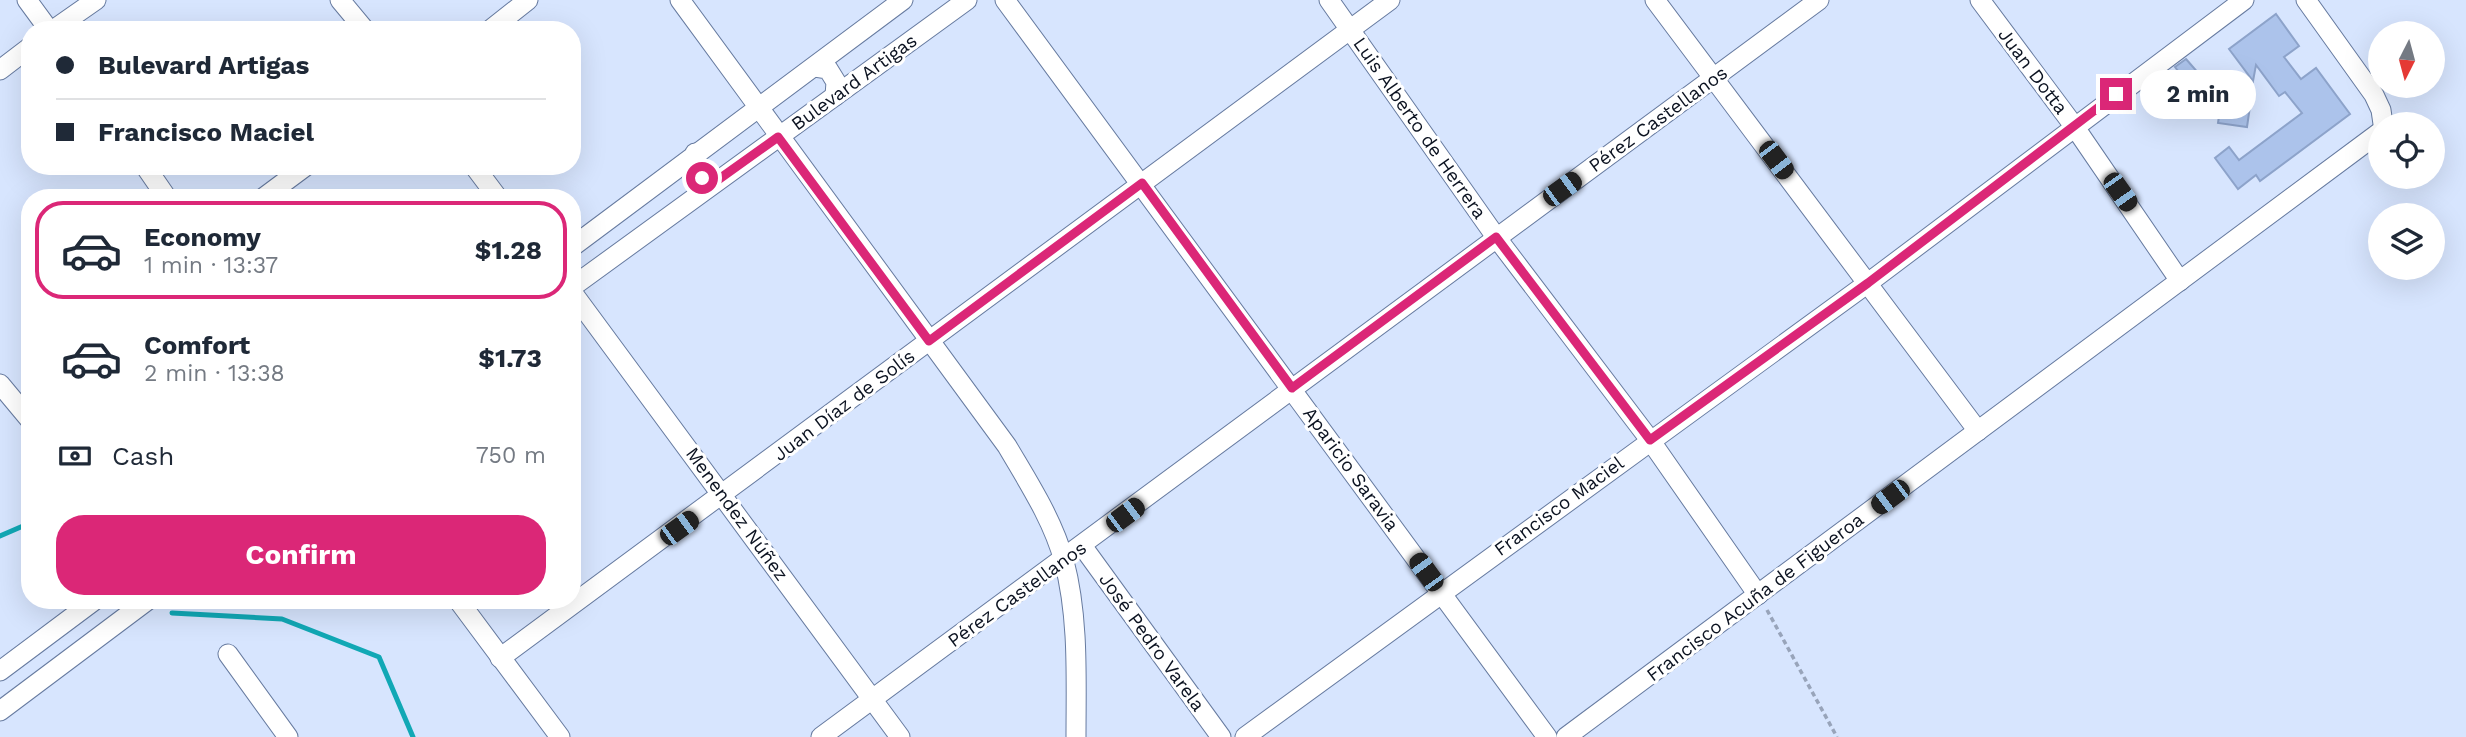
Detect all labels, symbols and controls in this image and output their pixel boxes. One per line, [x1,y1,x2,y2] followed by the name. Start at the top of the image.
[2368,21,2445,98] north arrow
[2368,21,2445,280] map controls
[1993,23,2073,119] street label: Juan Dotta
[787,29,921,135] street label: Bulevard Artigas
[1349,33,1492,223] street label: Luis Alberto de Herrera
[98,50,309,80] text: Bulevard Artigas
[1584,61,1732,177] street label: Pérez Castellanos
[2140,70,2256,119] callout: 2 min
[2100,78,2132,110] route end
[2167,81,2229,108] text: 2 min
[2368,112,2445,189] button: locate
[98,117,314,147] text: Francisco Maciel
[1755,137,1798,183] car
[686,162,718,194] route start
[1539,168,1586,210] car
[2100,169,2141,215] car
[2368,203,2445,280] button: layers
[60,219,123,282] icon: car
[144,222,261,252] text: Economy
[475,235,542,265] text: $1.28
[144,252,278,279] text: 1 min · 13:37
[60,327,123,390] icon: car
[144,330,250,360] text: Comfort
[478,343,542,373] text: $1.73
[769,344,919,466] street label: Juan Díaz de Solís
[144,360,285,387] text: 2 min · 13:38
[1298,402,1404,536] street label: Aparicio Saravia
[56,437,94,475] icon: cash
[112,441,174,471] text: Cash
[476,442,546,469] text: 750 m
[681,443,793,585] street label: Menendez Núñez
[1490,451,1628,561] street label: Francisco Maciel
[1867,476,1914,518] car
[1102,494,1149,536] car
[656,507,703,549] car
[1642,508,1868,686] street label: Francisco Acuña de Figueroa
[56,515,546,595] button: Confirm
[943,536,1091,652] street label: Pérez Castellanos
[1406,549,1447,595] car
[1094,568,1210,716] street label: José Pedro Varela

